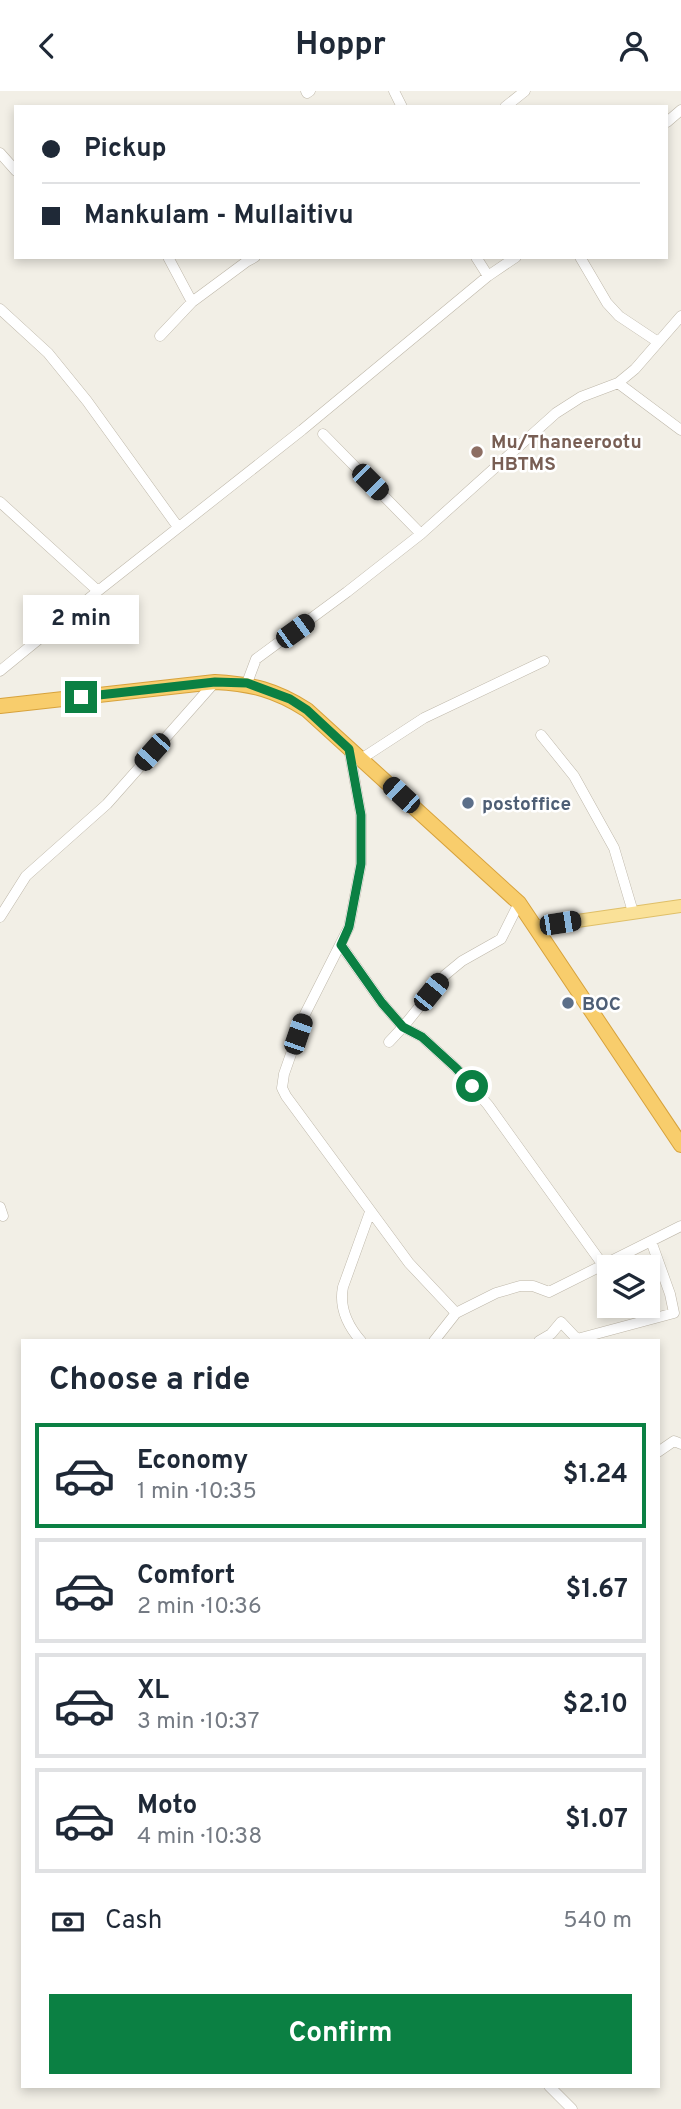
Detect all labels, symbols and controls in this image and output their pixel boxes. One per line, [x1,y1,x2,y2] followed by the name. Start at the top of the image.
[295,26,386,66] text: Hoppr
[28,27,66,65] icon: back
[615,27,653,65] icon: person
[84,133,167,166] text: Pickup
[84,200,354,233] text: Mankulam - Mullaitivu
[491,431,642,477] place label: Mu/Thaneerootu HBTMS
[469,444,485,460] marker: Mu/Thaneerootu HBTMS
[348,460,393,504] car
[23,595,139,645] callout: 2 min
[51,605,111,634] text: 2 min
[272,610,319,652] car
[65,681,97,713] route end
[131,729,174,775] car
[379,773,424,817] car
[482,793,571,817] place label: postoffice
[460,795,476,811] marker: postoffice
[538,909,583,937] car
[410,969,453,1015] car
[582,993,621,1017] place label: BOC
[560,995,576,1011] marker: BOC
[282,1011,315,1057] car
[456,1070,488,1102] route start
[597,1255,660,1318] map controls
[597,1255,660,1318] button: layers
[49,1361,250,1401] text: Choose a ride
[53,1444,116,1507] icon: car
[137,1445,248,1478] text: Economy
[563,1459,628,1492] text: $1.24
[137,1478,257,1507] text: 1 min · 10:35
[53,1559,116,1622] icon: car
[137,1560,235,1593] text: Comfort
[566,1574,628,1607] text: $1.67
[137,1593,262,1622] text: 2 min · 10:36
[53,1674,116,1737] icon: car
[137,1675,169,1708] text: XL
[563,1689,628,1722] text: $2.10
[137,1708,259,1737] text: 3 min · 10:37
[53,1789,116,1852] icon: car
[137,1790,197,1823] text: Moto
[565,1804,628,1837] text: $1.07
[137,1823,262,1852] text: 4 min · 10:38
[49,1903,87,1941] icon: cash
[105,1905,162,1938] text: Cash
[563,1907,632,1936] text: 540 m
[49,1994,632,2074] button: Confirm

